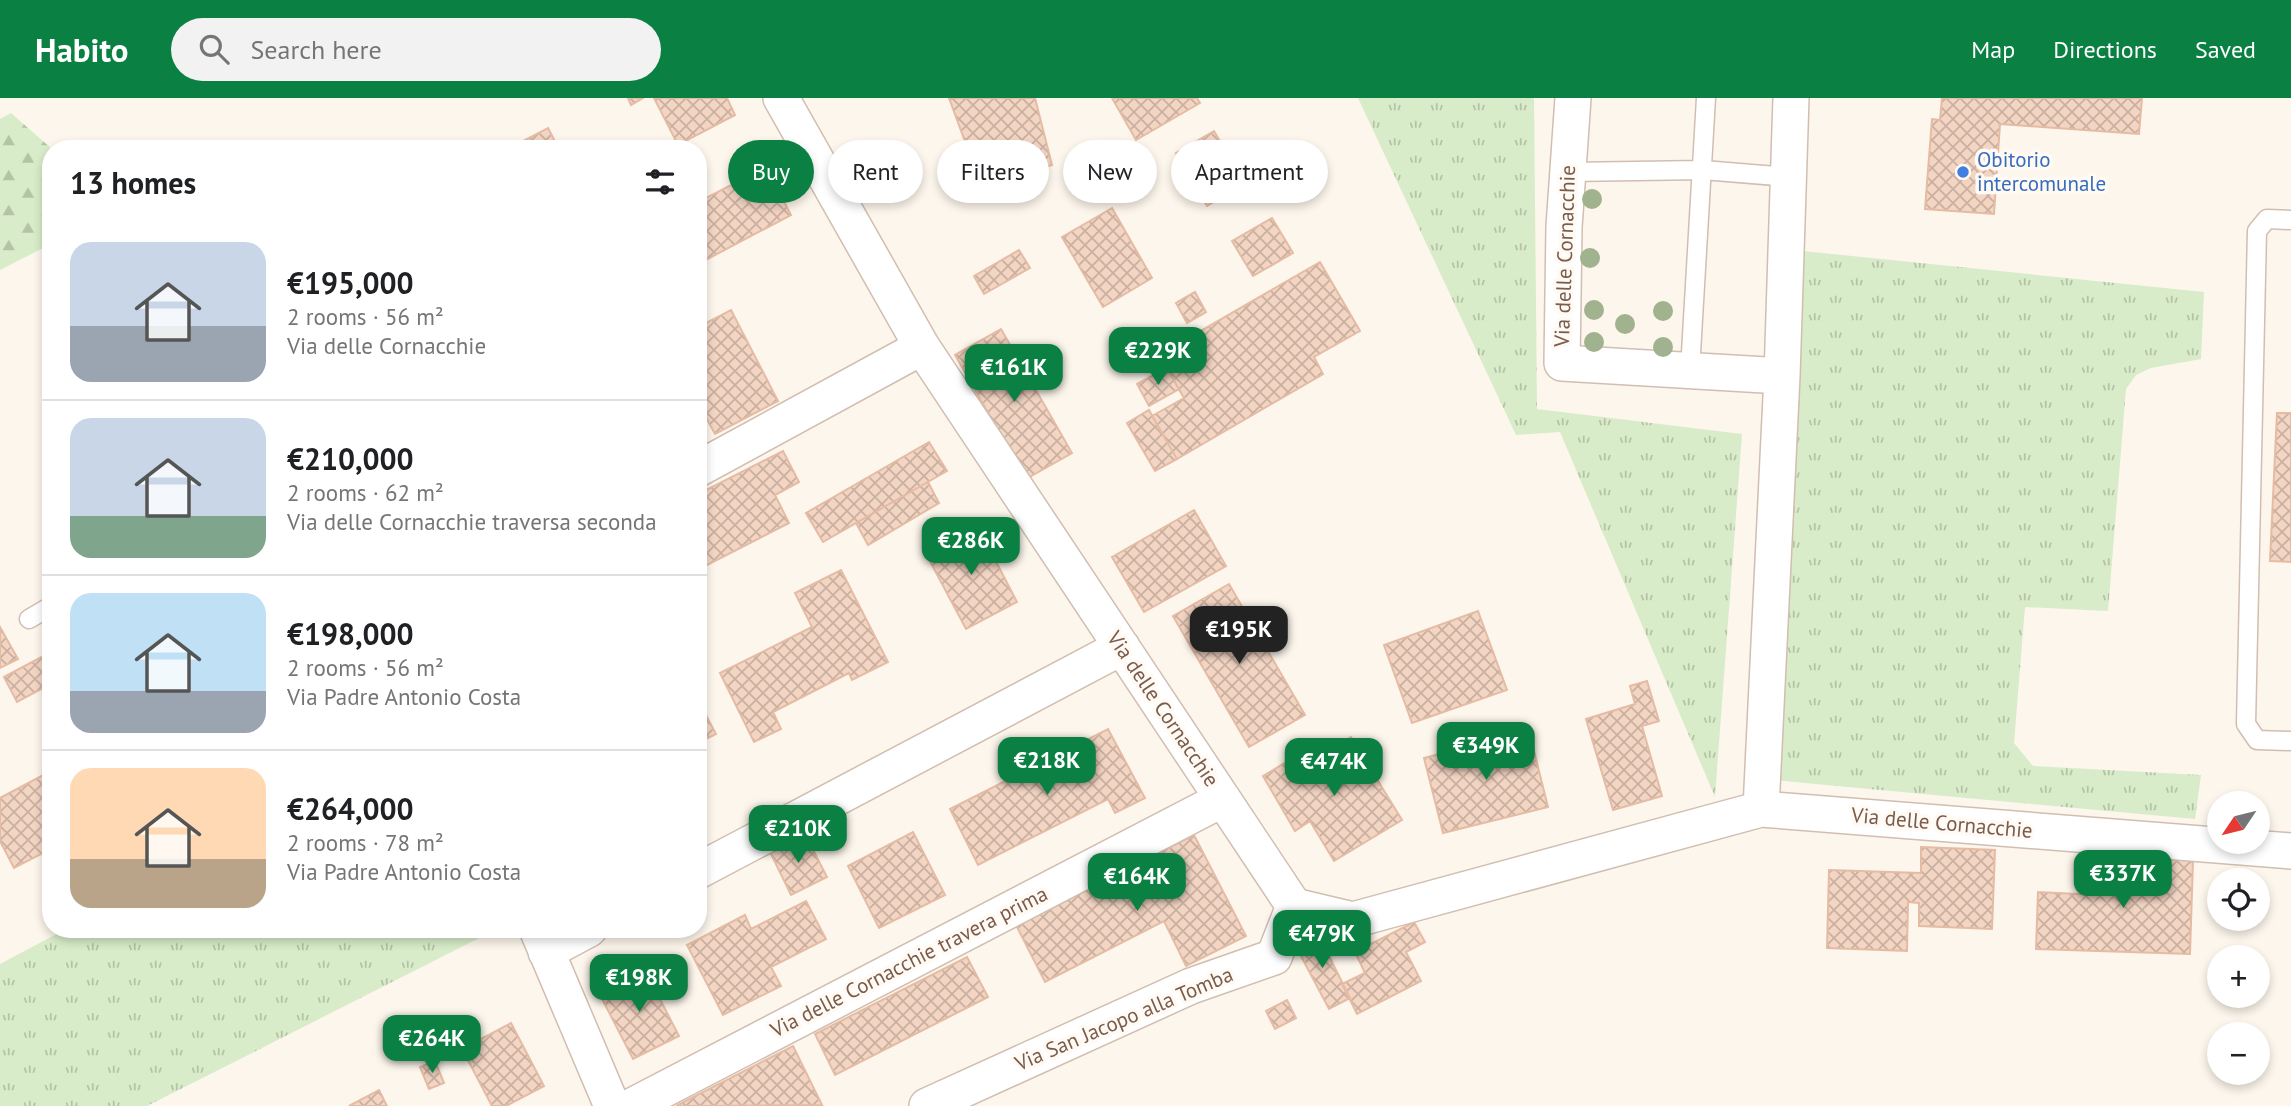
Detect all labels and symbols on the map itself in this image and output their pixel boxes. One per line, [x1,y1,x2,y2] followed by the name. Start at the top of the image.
[1977,146,2106,197] place label: Obitorio intercomunale
[1955,164,1971,180] marker: Obitorio intercomunale
[1548,165,1581,348] street label: Via delle Cornacchie
[1109,328,1207,387] pin: €229K
[965,344,1063,404] pin: €161K
[922,518,1020,577] pin: €286K
[1190,606,1288,666] pin: €195K
[1101,625,1225,792] street label: Via delle Cornacchie
[1437,722,1535,782] pin: €349K
[998,738,1096,797] pin: €218K
[1285,738,1383,798] pin: €474K
[2207,791,2270,854] north arrow
[1849,801,2034,844] street label: Via delle Cornacchie
[749,806,847,865] pin: €210K
[2074,850,2172,910] pin: €337K
[1088,854,1186,913] pin: €164K
[765,880,1052,1044] street label: Via delle Cornacchie travera prima
[1273,910,1371,970] pin: €479K
[590,954,688,1014] pin: €198K
[1010,960,1237,1077] street label: Via San Jacopo alla Tomba
[383,1016,481,1075] pin: €264K

